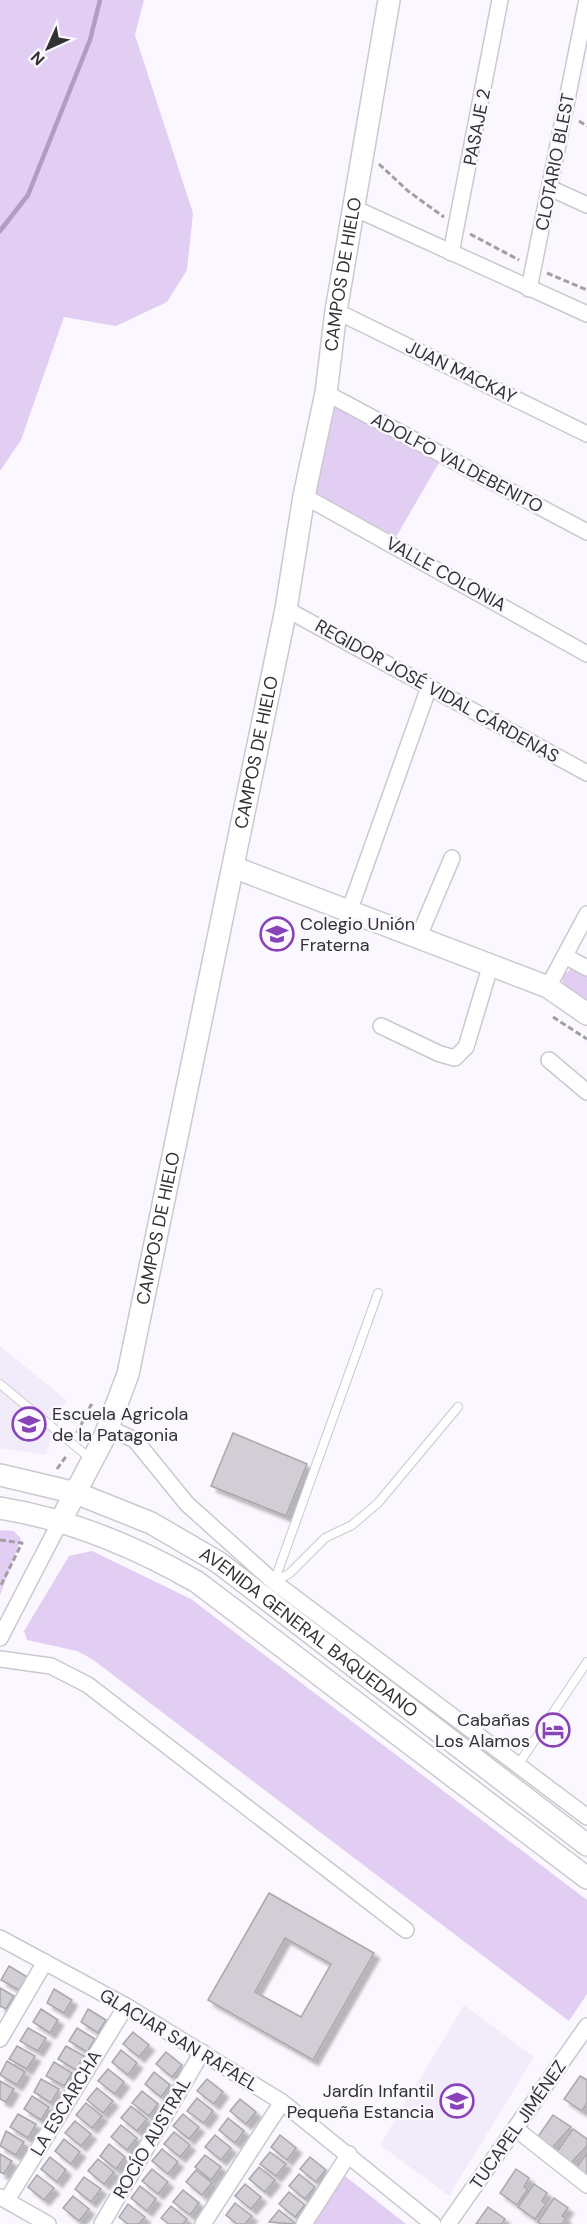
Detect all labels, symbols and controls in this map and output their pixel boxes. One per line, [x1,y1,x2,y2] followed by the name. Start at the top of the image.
[18,18,78,78] north arrow
[26,47,49,70] text: N
[458,87,496,167] street label: PASAJE 2
[530,91,580,233] street label: CLOTARIO BLEST
[319,195,367,353] street label: CAMPOS DE HIELO
[402,335,521,409] street label: JUAN MACKAY
[367,407,547,519] street label: ADOLFO VALDEBENITO
[382,531,510,617] street label: VALLE COLONIA
[311,614,563,768] street label: REGIDOR JOSÉ VIDAL CÁRDENAS
[229,674,284,831] street label: CAMPOS DE HIELO
[300,912,415,957] place label: Colegio Unión Fraterna
[259,916,295,952] school or university icon: Colegio Unión Fraterna
[131,1150,186,1307] street label: CAMPOS DE HIELO
[52,1402,188,1447] place label: Escuela Agricola de la Patagonia
[11,1406,47,1442] school or university icon: Escuela Agricola de la Patagonia
[195,1542,423,1723] street label: AVENIDA GENERAL BAQUEDANO
[435,1708,530,1753] place label: Cabañas Los Alamos
[535,1712,571,1748] hotel icon: Cabañas Los Alamos
[95,1983,263,2097] street label: GLACIAR SAN RAFAEL
[25,2046,107,2160] street label: LA ESCARCHA
[465,2056,571,2194] street label: TUCAPEL JIMÉNEZ
[108,2073,196,2203] street label: ROCÍO AUSTRAL
[287,2079,434,2124] place label: Jardín Infantil Pequeña Estancia
[439,2083,475,2119] school or university icon: Jardín Infantil Pequeña Estancia

